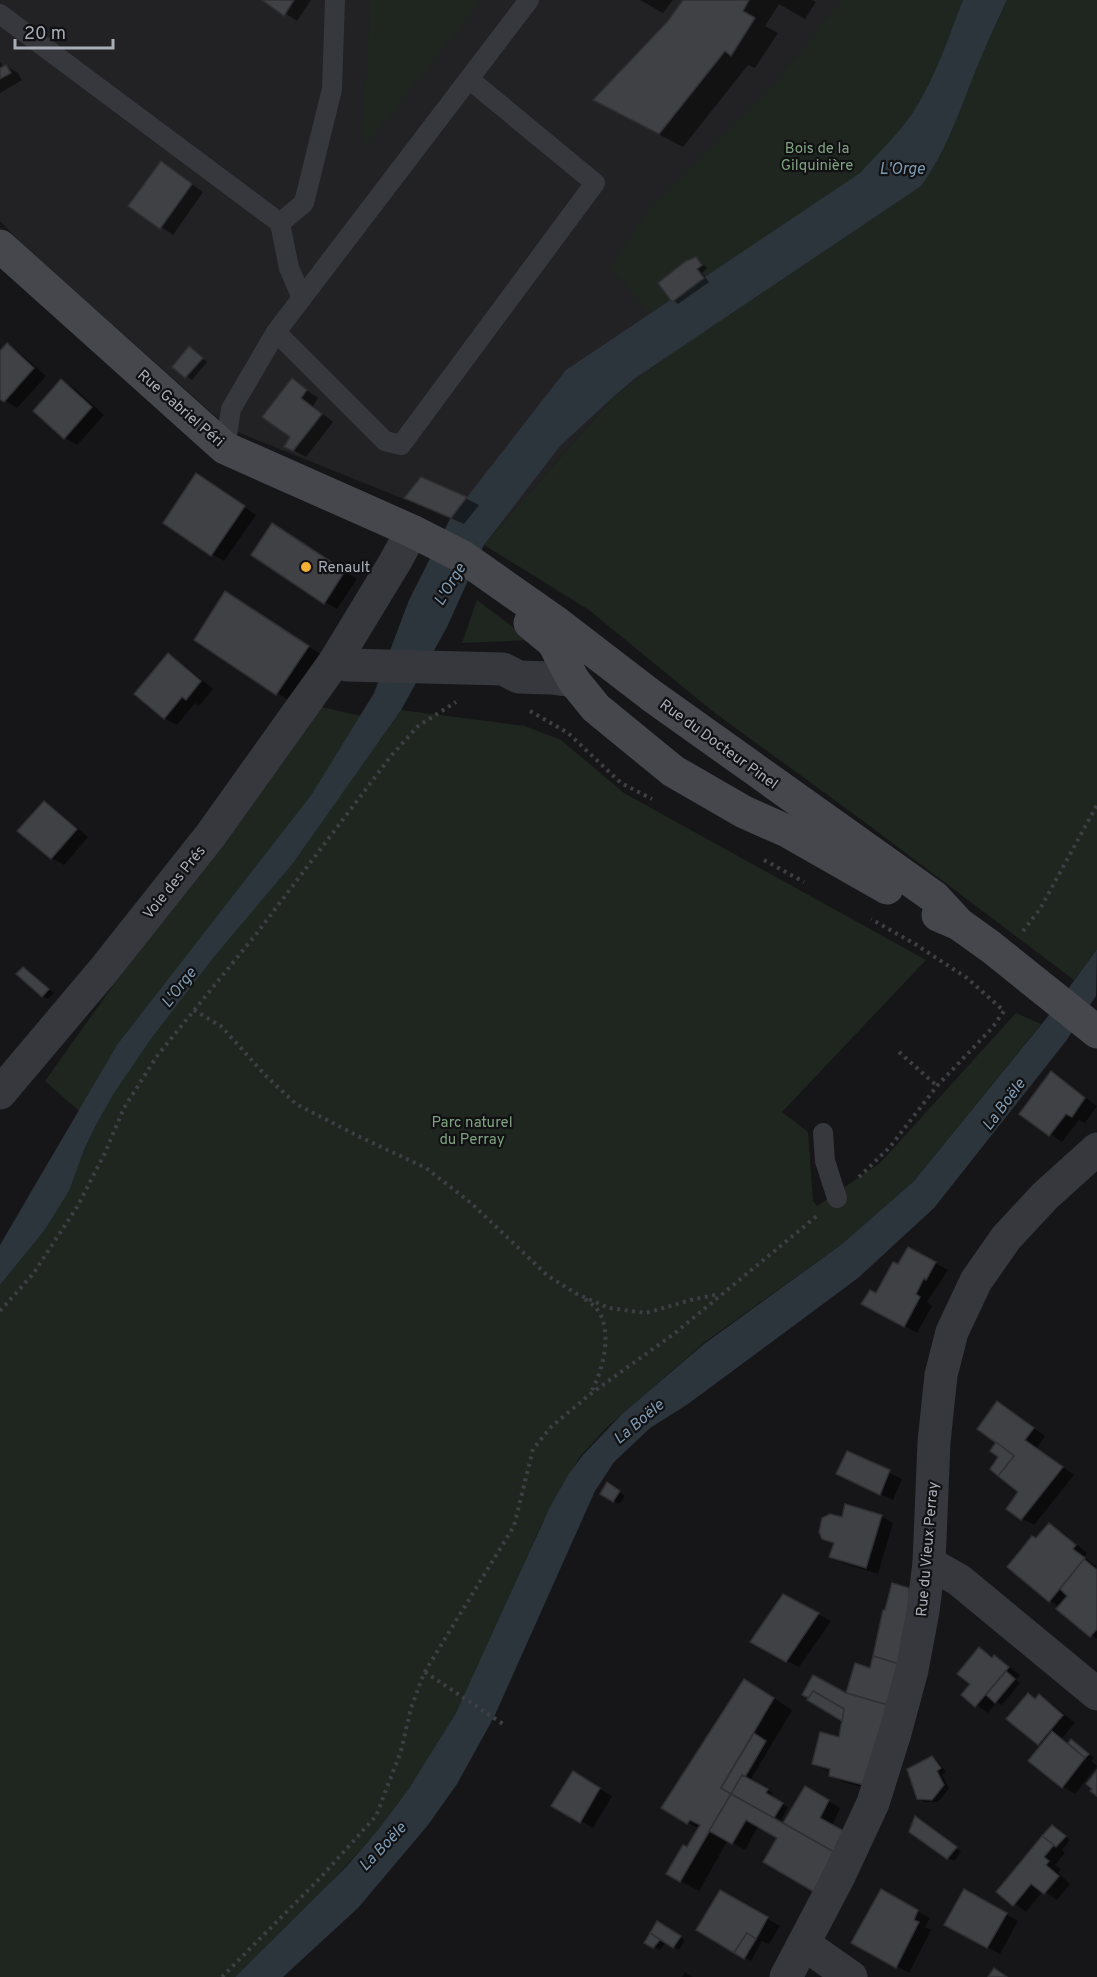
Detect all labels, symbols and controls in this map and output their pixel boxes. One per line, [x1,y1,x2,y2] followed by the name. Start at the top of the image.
[15,12,112,50] scale bar
[24,23,66,46] text: 20 m
[781,140,853,176] park label: Bois de la Gilquinière
[879,160,926,180] water label: L'Orge
[133,366,227,452] street label: Rue Gabriel Péri
[318,559,370,578] place label: Renault
[299,560,313,574] marker: Renault
[430,560,471,610] water label: L'Orge
[655,696,781,795] street label: Rue du Docteur Pinel
[140,842,211,924] street label: Voie des Prés
[158,963,202,1012] water label: L'Orge
[979,1075,1031,1135] water label: La Boële
[431,1114,513,1150] park label: Parc naturel du Perray
[610,1395,669,1449] water label: La Boële
[913,1481,944,1618] street label: Rue du Vieux Perray
[355,1818,412,1876] water label: La Boële

